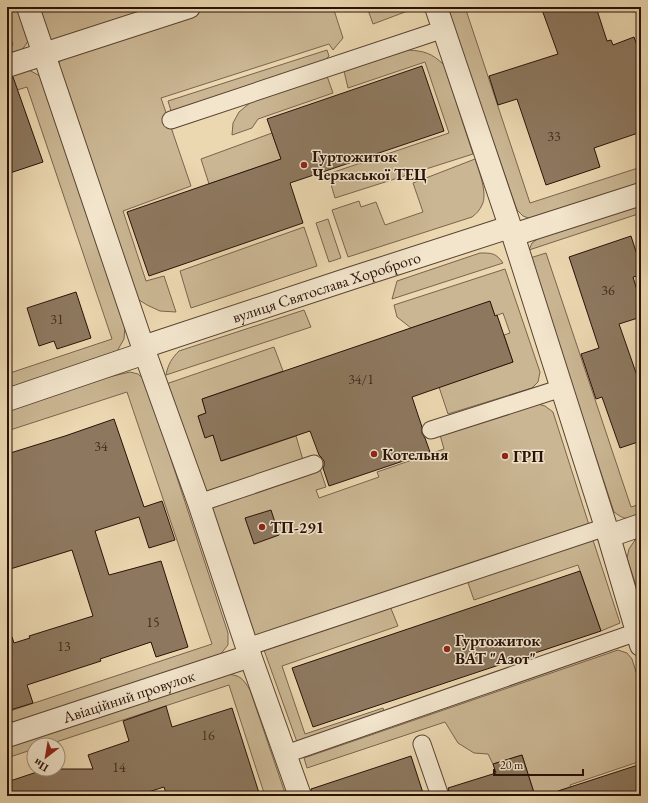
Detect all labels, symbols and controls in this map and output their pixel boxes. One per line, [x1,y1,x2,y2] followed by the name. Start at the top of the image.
[547,127,561,145] house number: 33
[312,146,427,185] place label: Гуртожиток Черкаської ТЕЦ
[299,160,309,170] marker: Гуртожиток Черкаської ТЕЦ
[230,247,423,328] street label: вулиця Святослава Хороброго
[601,281,615,299] house number: 36
[50,310,64,328] house number: 31
[348,370,374,388] house number: 34/1
[94,437,108,455] house number: 34
[382,444,449,465] place label: Котельня
[513,446,544,467] place label: ГРП
[369,449,379,459] marker: Котельня
[500,451,510,461] marker: ГРП
[270,517,324,538] place label: ТП-291
[257,522,267,532] marker: ТП-291
[146,613,160,631] house number: 15
[455,630,540,669] place label: Гуртожиток ВАТ "Азот"
[57,637,71,655] house number: 13
[442,644,452,654] marker: Гуртожиток ВАТ "Азот"
[59,665,198,728] street label: Авіаційний провулок
[201,726,215,744] house number: 16
[26,737,66,777] north arrow
[494,751,583,777] scale bar
[30,755,51,775] text: Пн
[500,757,524,773] text: 20 m
[112,758,126,776] house number: 14

